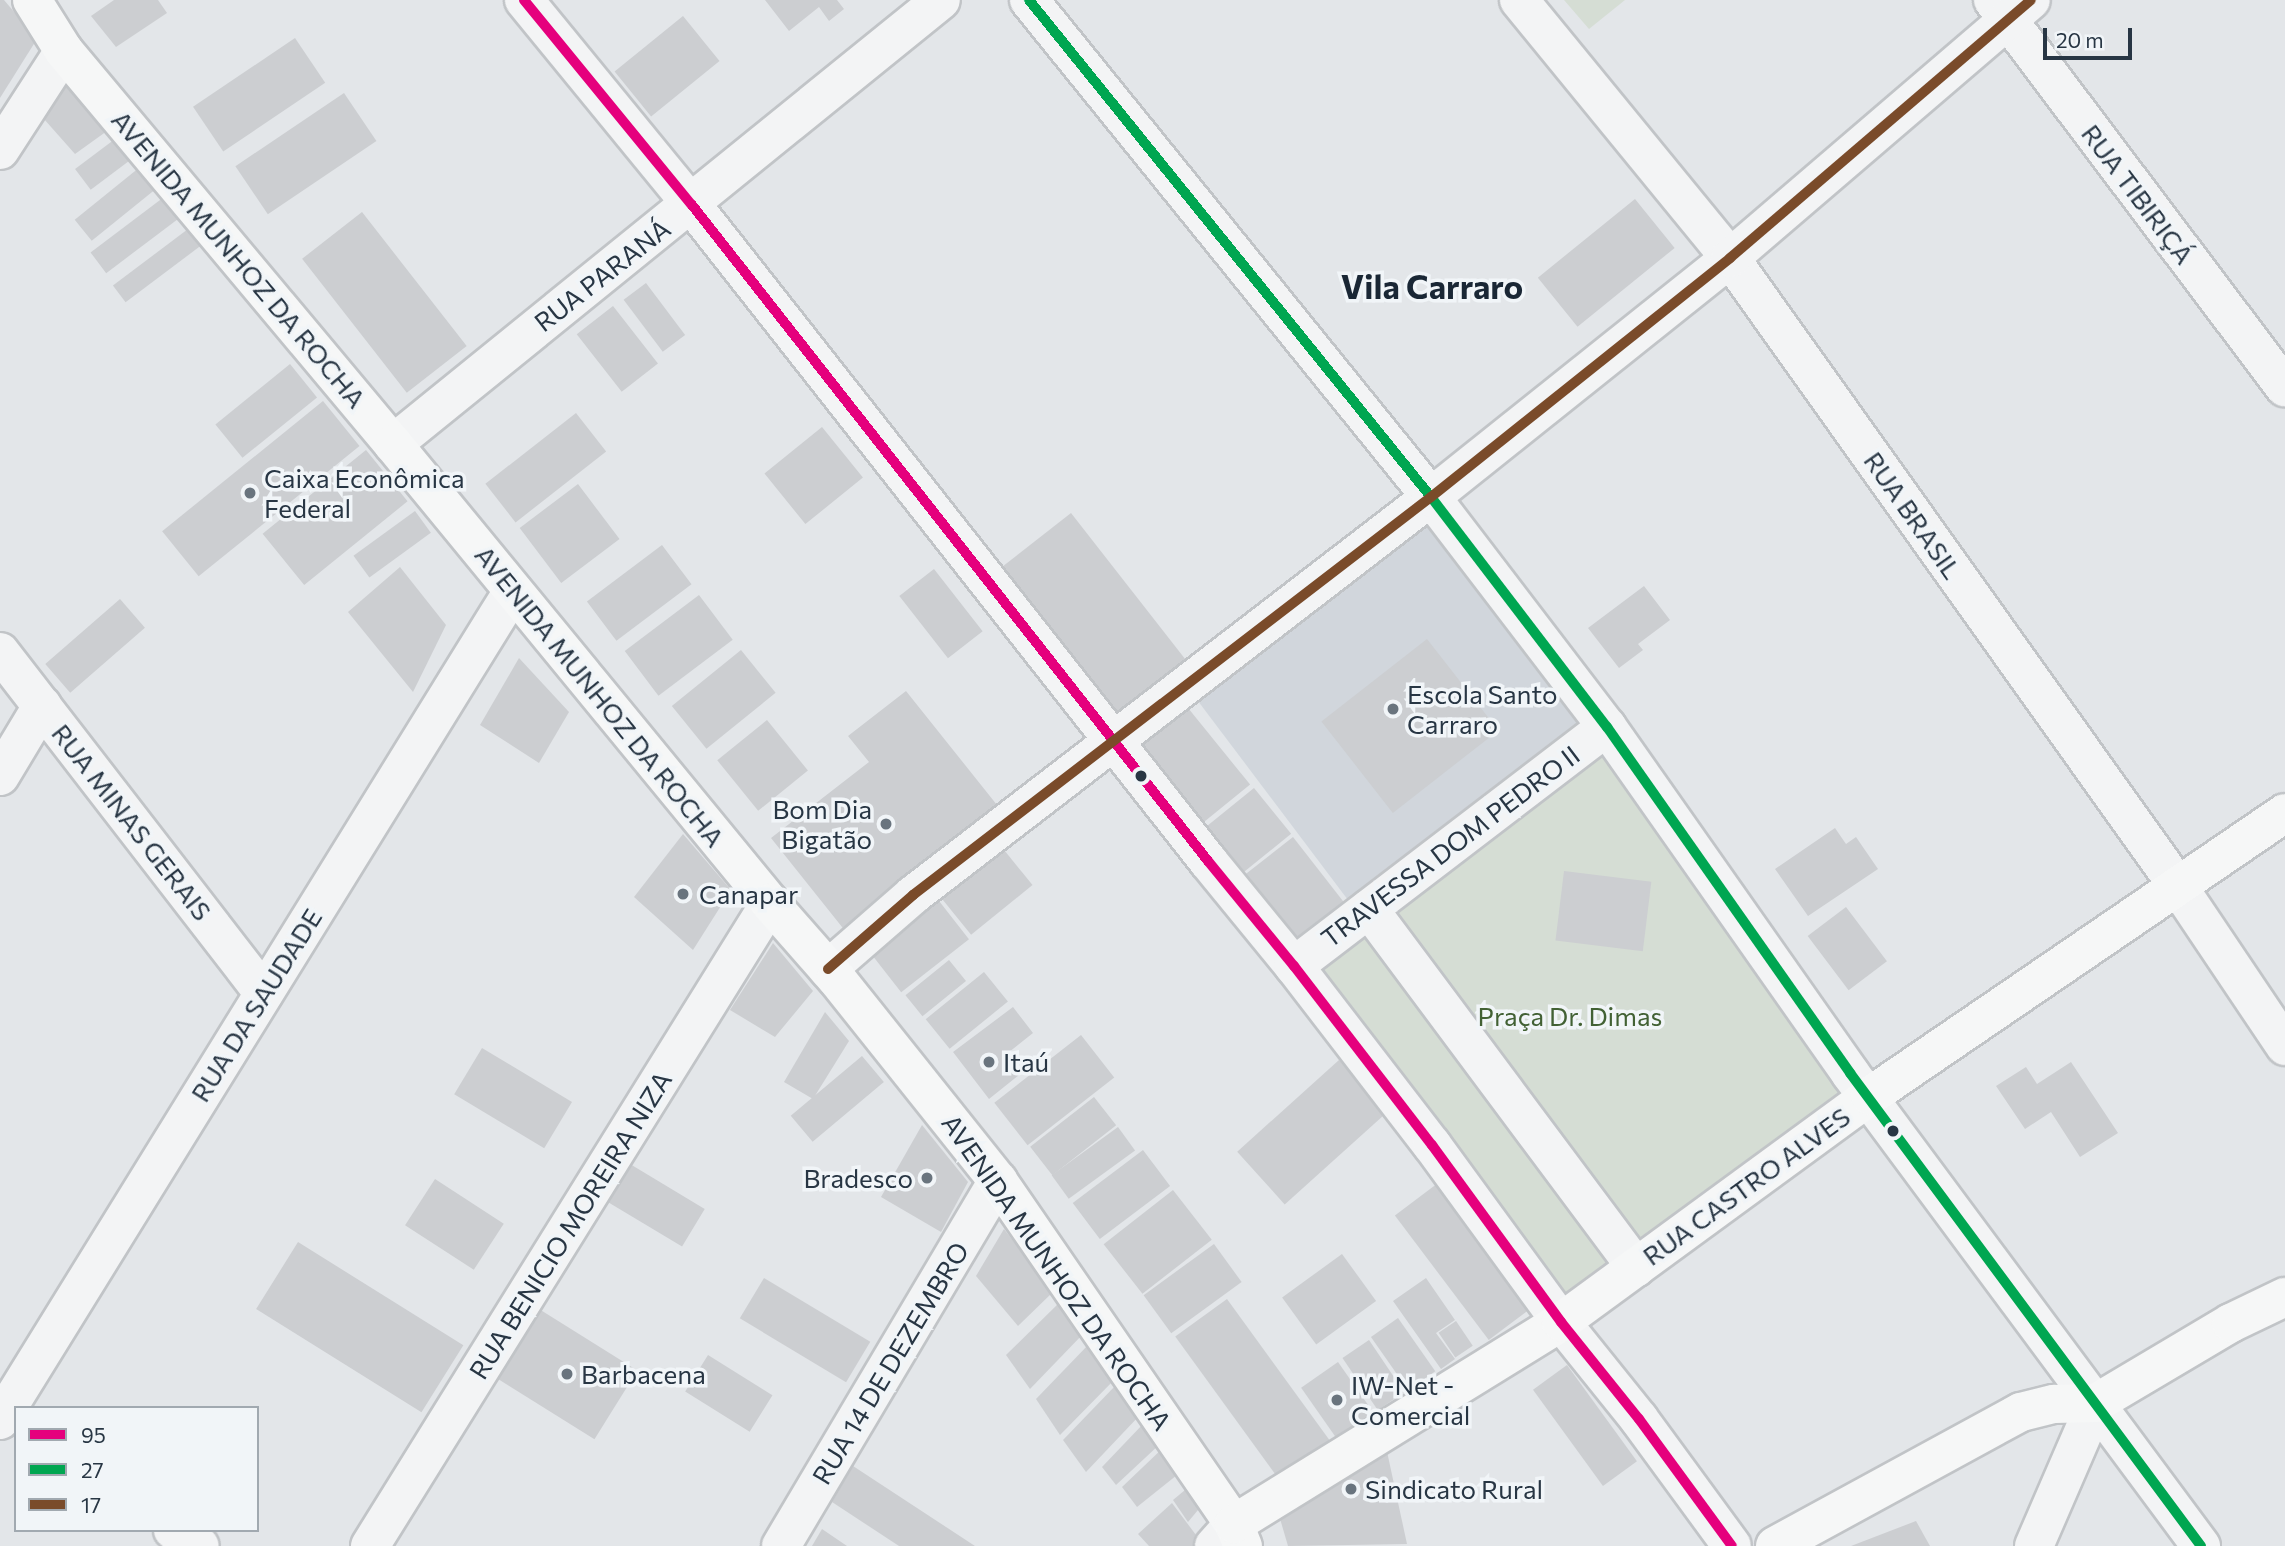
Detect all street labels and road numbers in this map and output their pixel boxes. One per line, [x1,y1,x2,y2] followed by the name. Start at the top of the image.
[106,104,372,414] street label: AVENIDA MUNHOZ DA ROCHA
[2075,118,2201,270] street label: RUA TIBIRIÇÁ
[528,212,676,338] street label: RUA PARANÁ
[1858,446,1968,584] street label: RUA BRASIL
[469,539,731,853] street label: AVENIDA MUNHOZ DA ROCHA
[46,718,218,926] street label: RUA MINAS GERAIS
[1315,739,1585,953] street label: TRAVESSA DOM PEDRO II
[184,903,328,1107] street label: RUA DA SAUDADE
[462,1065,678,1385] street label: RUA BENICIO MOREIRA NIZA
[1637,1101,1855,1271] street label: RUA CASTRO ALVES
[936,1108,1178,1436] street label: AVENIDA MUNHOZ DA ROCHA
[805,1236,975,1490] street label: RUA 14 DE DEZEMBRO

